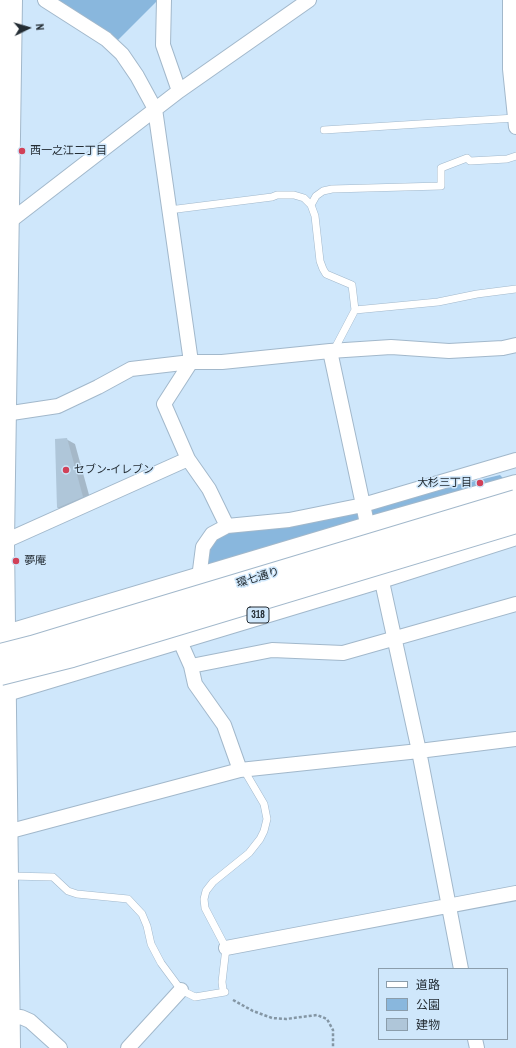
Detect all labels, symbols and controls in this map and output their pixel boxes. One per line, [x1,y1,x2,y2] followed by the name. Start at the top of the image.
[8,8,48,48] north arrow
[33,23,47,31] text: N
[30,144,107,158] place label: 西一之江二丁目
[17,146,27,156] marker: 西一之江二丁目
[74,463,154,477] place label: セブン-イレブン
[61,465,71,475] marker: セブン-イレブン
[417,476,472,490] place label: 大杉三丁目
[475,478,485,488] marker: 大杉三丁目
[24,554,46,568] place label: 夢庵
[11,556,21,566] marker: 夢庵
[235,565,281,591] street label: 環七通り
[247,607,269,623] road number: 318
[378,968,508,1040] legend
[416,977,440,993] text: 道路
[416,997,440,1013] text: 公園
[416,1017,440,1033] text: 建物

